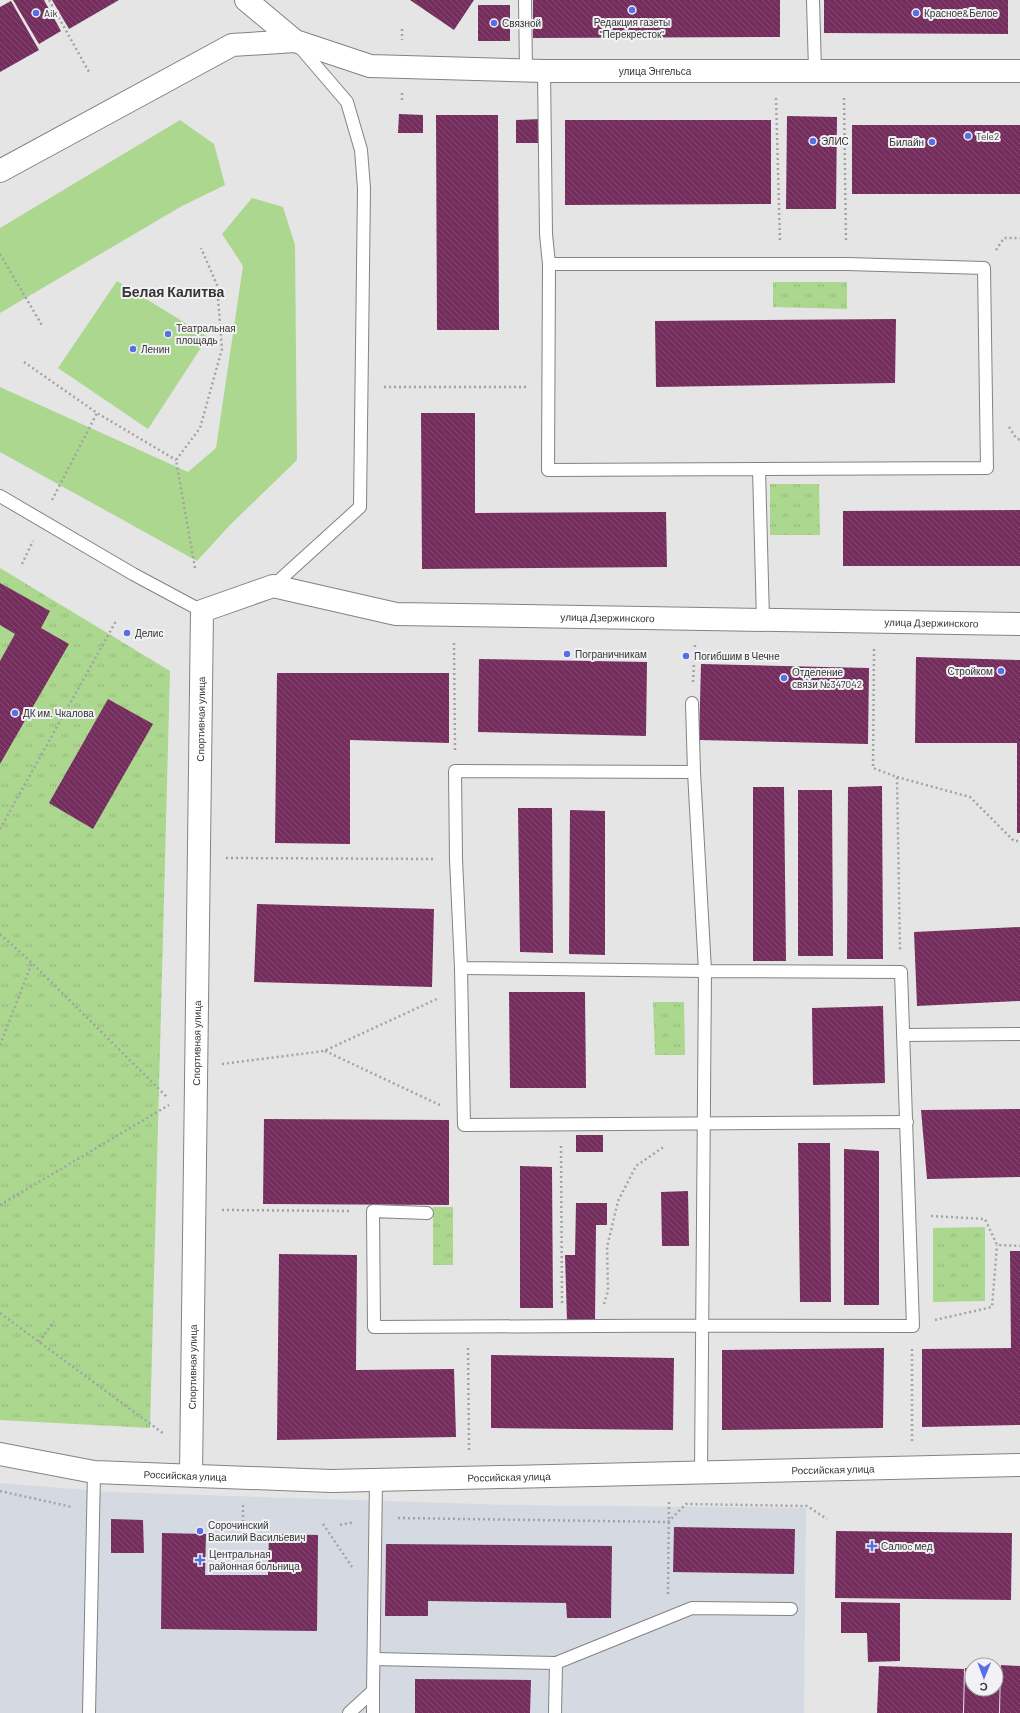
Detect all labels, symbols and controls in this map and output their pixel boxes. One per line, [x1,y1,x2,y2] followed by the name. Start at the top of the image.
[627,5,637,15] marker: Редакция газеты "Перекресток"
[44,7,58,19] place label: Aik
[924,7,998,19] place label: Красное&Белое
[31,8,41,18] marker: Aik
[911,8,921,18] marker: Красное&Белое
[594,16,670,40] place label: Редакция газеты "Перекресток"
[502,17,541,29] place label: Связной
[489,18,499,28] marker: Связной
[619,65,692,77] street label: улица Энгельса
[976,130,999,142] place label: Tele2
[963,131,973,141] marker: Tele2
[821,135,849,147] place label: ЭЛИС
[808,136,818,146] marker: ЭЛИС
[889,136,924,148] place label: Билайн
[927,137,937,147] marker: Билайн
[122,283,224,300] district label: Белая Калитва
[176,322,236,346] place label: Театральная площадь
[163,329,173,339] marker: Театральная площадь
[141,343,170,355] place label: Ленин
[128,344,138,354] marker: Ленин
[560,611,655,624] street label: улица Дзержинского
[884,616,979,629] street label: улица Дзержинского
[135,627,163,639] place label: Делис
[122,628,132,638] marker: Делис
[575,648,647,660] place label: Пограничникам
[562,649,572,659] marker: Пограничникам
[694,650,780,662] place label: Погибшим в Чечне
[681,651,691,661] marker: Погибшим в Чечне
[948,665,993,677] place label: Стройком
[792,666,862,690] place label: Отделение связи №347042
[996,666,1006,676] marker: Стройком
[779,673,789,683] marker: Отделение связи №347042
[194,676,207,762] street label: Спортивная улица
[23,707,94,719] place label: ДК им. Чкалова
[10,708,20,718] marker: ДК им. Чкалова
[190,1000,203,1086] street label: Спортивная улица
[186,1324,199,1410] street label: Спортивная улица
[791,1462,875,1476] street label: Российская улица
[143,1468,227,1483] street label: Российская улица
[467,1470,551,1484] street label: Российская улица
[208,1519,305,1543] place label: Сорочинский Василий Васильевич
[195,1526,205,1536] marker: Сорочинский Василий Васильевич
[866,1540,878,1552] marker: Салюc мед
[881,1540,933,1552] place label: Салюc мед
[209,1548,300,1572] place label: Центральная районная больница
[194,1554,206,1566] marker: Центральная районная больница
[964,1657,1004,1697] north arrow
[980,1681,988,1694] text: С

